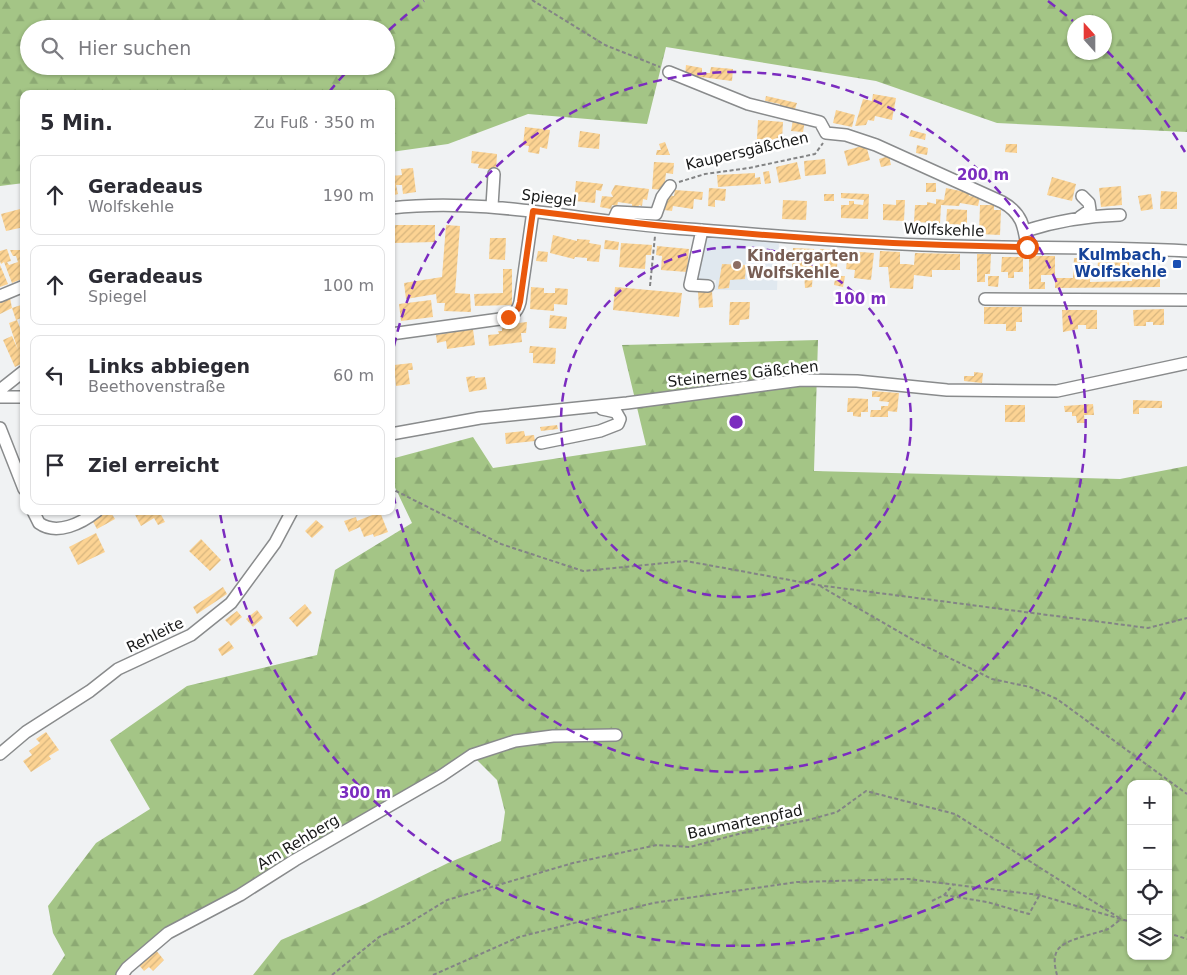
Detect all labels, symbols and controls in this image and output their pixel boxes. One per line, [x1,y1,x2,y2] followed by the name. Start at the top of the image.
[1067,15,1112,60] north arrow
[20,20,395,75] search box
[38,34,66,62] icon: search
[78,37,191,59] text: Hier suchen
[40,111,113,135] text: 5 Min.
[254,113,375,132] text: Zu Fuß · 350 m
[684,128,810,174] street label: Kaupersgäßchen
[957,166,1009,184] text: 200 m
[88,175,203,197] text: Geradeaus
[41,181,69,209] icon: ahead
[323,186,374,205] text: 190 m
[520,186,578,210] street label: Spiegel
[88,197,174,216] text: Wolfskehle
[903,220,985,240] street label: Wolfskehle
[1016,236,1039,259] route start
[1074,246,1167,281] place label: Kulmbach, Wolfskehle
[747,247,859,282] place label: Kindergarten Wolfskehle
[1171,258,1183,270] marker: Kulmbach, Wolfskehle
[731,259,743,271] marker: Kindergarten Wolfskehle
[88,265,203,287] text: Geradeaus
[41,271,69,299] icon: ahead
[323,276,374,295] text: 100 m
[88,287,147,306] text: Spiegel
[834,290,886,308] text: 100 m
[497,306,520,329] route end
[88,355,250,377] text: Links abbiegen
[667,357,819,391] street label: Steinernes Gäßchen
[41,361,69,389] icon: left
[333,366,374,385] text: 60 m
[88,377,225,396] text: Beethovenstraße
[727,413,745,431] centre of rings
[41,451,69,479] icon: arrive
[88,454,219,476] text: Ziel erreicht
[124,614,186,656] street label: Rehleite
[1127,780,1172,960] map controls
[1127,780,1172,825] button: +
[339,784,391,802] text: 300 m
[686,801,804,843] street label: Baumartenpfad
[254,811,342,873] street label: Am Rehberg
[1127,825,1172,870] button: −
[1127,870,1172,915] button: locate
[1127,915,1172,960] button: layers

